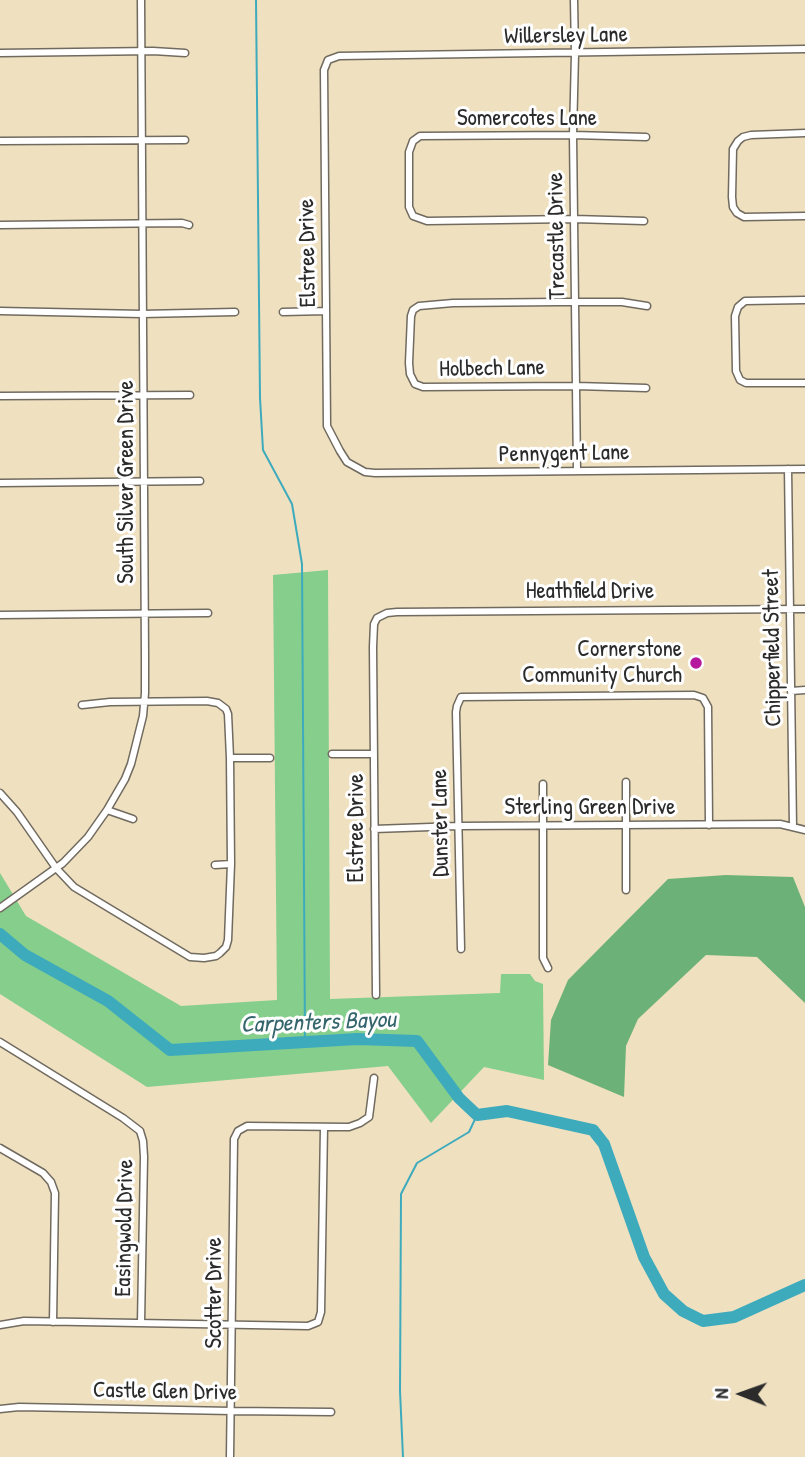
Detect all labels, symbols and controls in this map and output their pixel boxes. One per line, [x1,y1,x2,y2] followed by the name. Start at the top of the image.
[504,21,628,51] street label: Willersley Lane
[457,105,597,133] street label: Somercotes Lane
[542,172,572,300] street label: Trecastle Drive
[293,198,323,308] street label: Elstree Drive
[439,354,545,384] street label: Holbech Lane
[113,380,141,584] street label: South Silver Green Drive
[498,439,630,469] street label: Pennygent Lane
[758,569,788,727] street label: Chipperfield Street
[526,578,654,606] street label: Heathfield Drive
[522,636,682,690] place label: Cornerstone Community Church
[688,655,704,671] marker: Cornerstone Community Church
[426,769,456,877] street label: Dunster Lane
[343,774,371,882] street label: Elstree Drive
[505,794,675,822] street label: Sterling Green Drive
[240,1006,396,1040] water label: Carpenters Bayou
[110,1159,140,1297] street label: Easingwold Drive
[201,1237,229,1349] street label: Scotter Drive
[707,1359,777,1429] north arrow
[93,1377,237,1407] street label: Castle Glen Drive
[708,1388,734,1399] text: N

